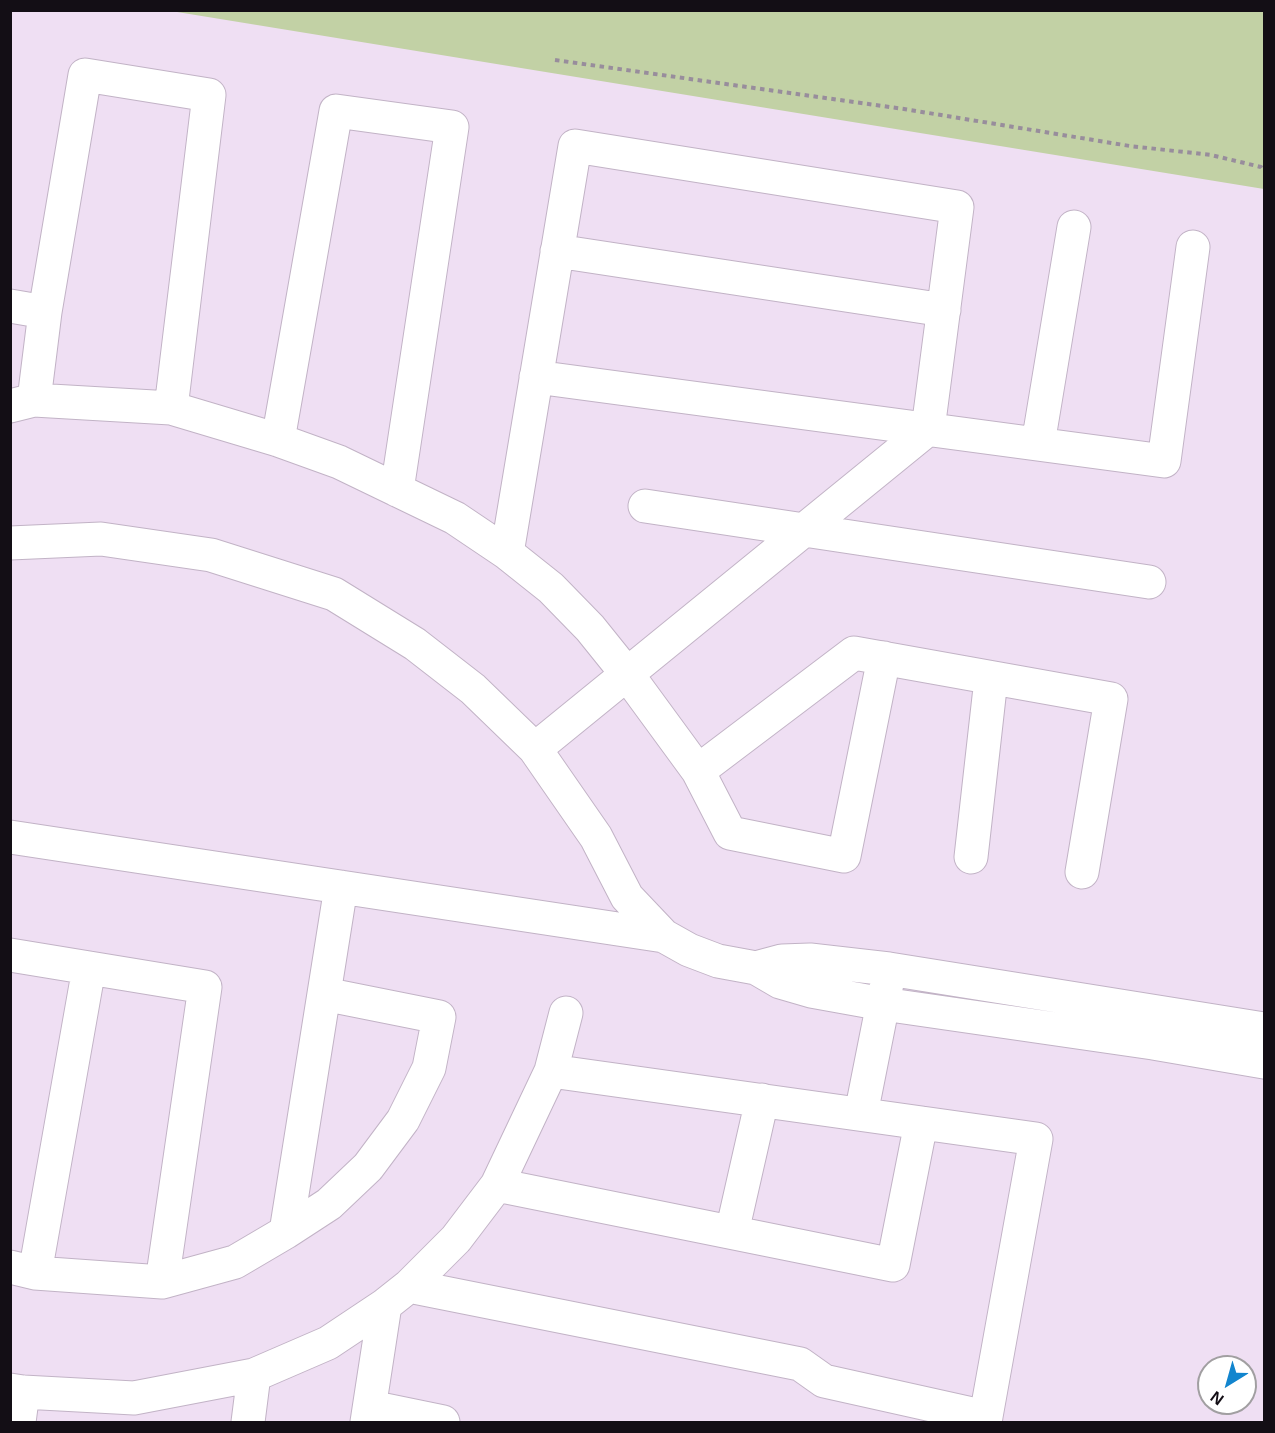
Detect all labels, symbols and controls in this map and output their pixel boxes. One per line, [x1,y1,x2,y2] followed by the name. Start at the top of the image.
[1197,1355,1257,1415] north arrow
[1207,1388,1227,1408] text: N

